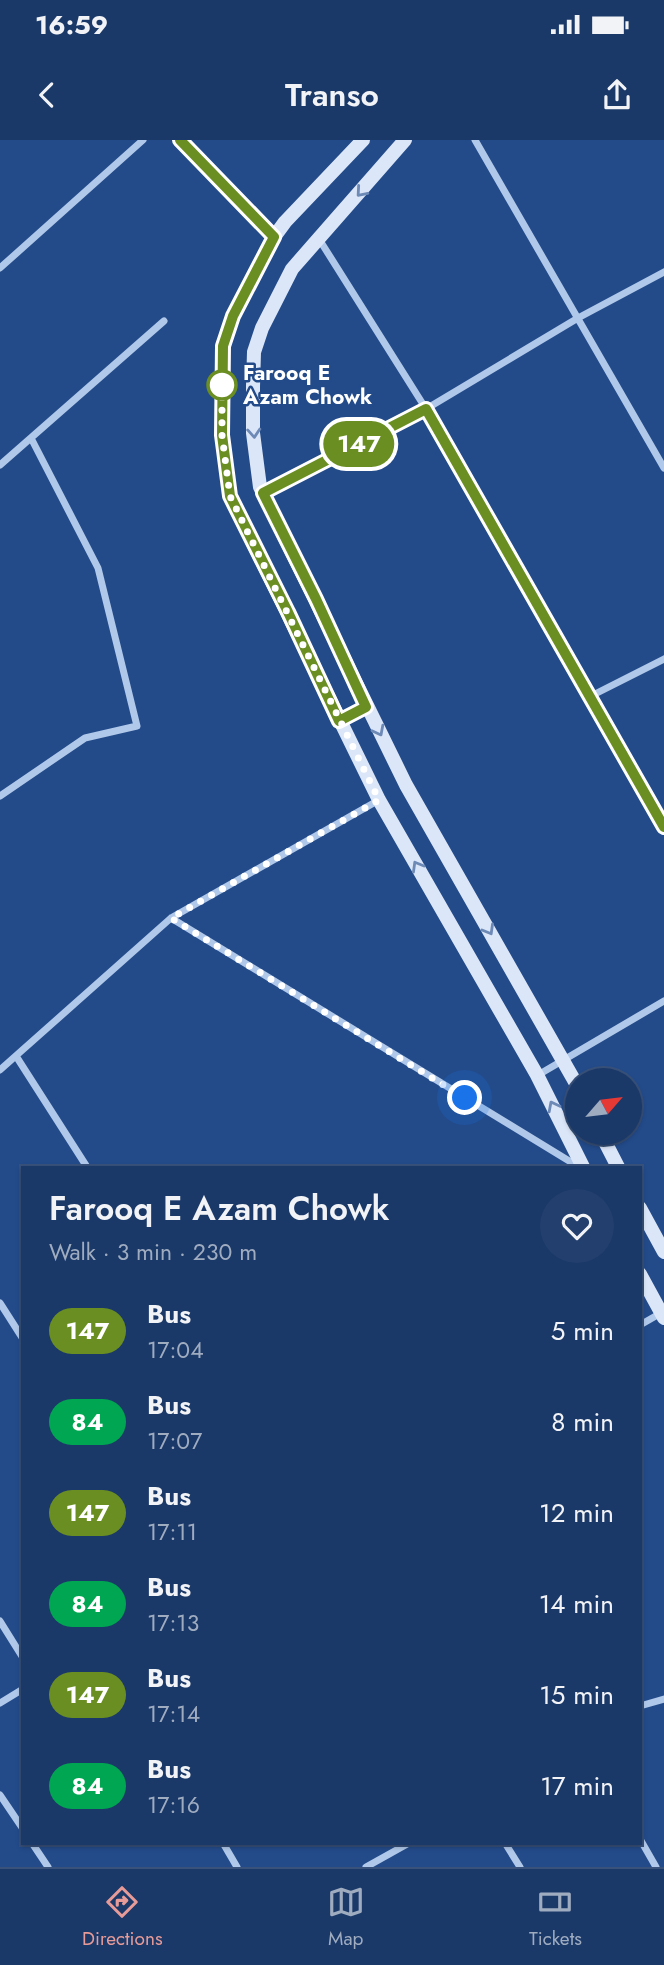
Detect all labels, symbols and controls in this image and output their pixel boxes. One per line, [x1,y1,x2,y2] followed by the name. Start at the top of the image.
[35,6,108,44] text: 16:59
[285,72,379,118] text: Transo
[28,76,66,114] icon: back
[598,76,636,114] icon: share
[357,183,369,196] one-way arrow
[242,358,372,412] place label: Farooq E Azam Chowk
[207,370,237,400] marker: Farooq E Azam Chowk
[319,421,399,467] line badge: 147
[337,426,381,461] text: 147
[246,428,261,439] one-way arrow
[370,724,384,736] one-way arrow
[412,860,425,873] one-way arrow
[481,922,494,935] one-way arrow
[565,1068,642,1144] north arrow
[565,1068,642,1145] map controls
[447,1080,482,1115] your location
[547,1101,561,1113] one-way arrow
[49,1185,389,1232] text: Farooq E Azam Chowk
[540,1189,614,1263] button: heart
[49,1235,257,1269] text: Walk · 3 min · 230 m
[147,1295,191,1333] text: Bus
[551,1312,614,1350] text: 5 min
[66,1313,109,1348] text: 147
[147,1333,204,1367] text: 17:04
[147,1386,191,1424] text: Bus
[551,1403,614,1441] text: 8 min
[72,1404,103,1439] text: 84
[147,1424,202,1458] text: 17:07
[147,1477,191,1515] text: Bus
[539,1494,614,1532] text: 12 min
[66,1495,109,1530] text: 147
[147,1515,197,1549] text: 17:11
[147,1568,191,1606] text: Bus
[539,1585,614,1623] text: 14 min
[72,1586,103,1621] text: 84
[147,1606,199,1640] text: 17:13
[147,1659,191,1697] text: Bus
[539,1676,614,1714] text: 15 min
[66,1677,109,1712] text: 147
[147,1697,200,1731] text: 17:14
[147,1750,191,1788] text: Bus
[540,1767,614,1805] text: 17 min
[72,1768,103,1803] text: 84
[147,1788,200,1822] text: 17:16
[82,1883,163,1952] tab: Directions
[327,1883,365,1952] tab: Map
[529,1883,582,1952] tab: Tickets

